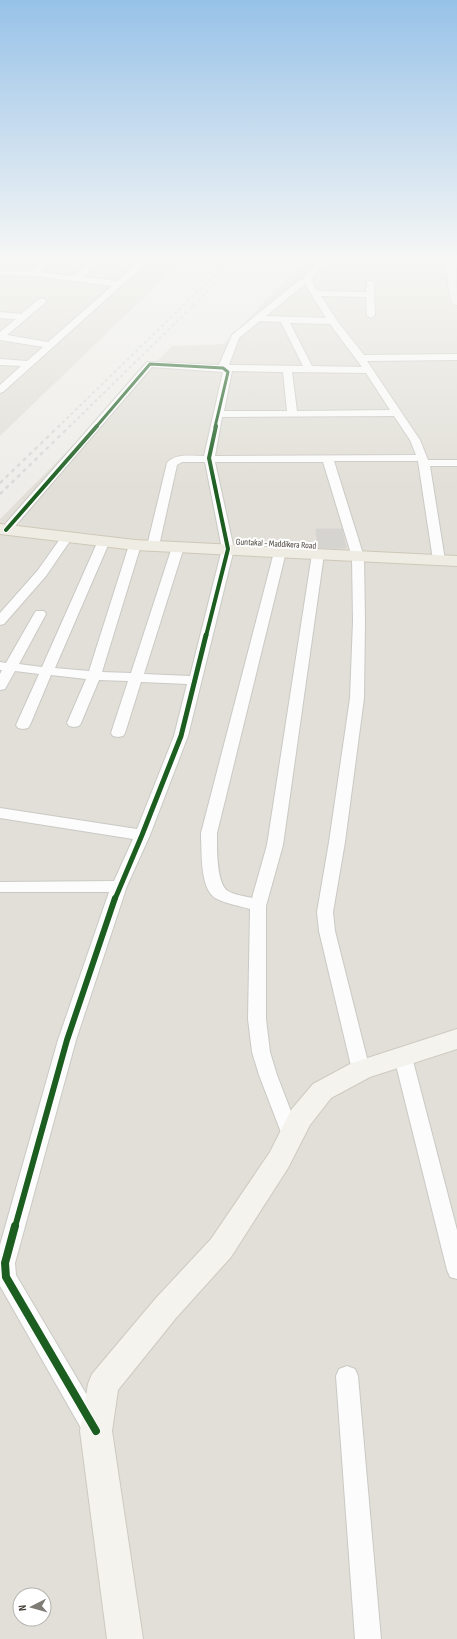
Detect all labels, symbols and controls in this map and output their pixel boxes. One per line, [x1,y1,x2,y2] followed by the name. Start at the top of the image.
[236,536,317,552] street label: Guntakal - Maddikera Road
[12,1587,52,1627] north arrow
[16,1604,29,1612] text: N

